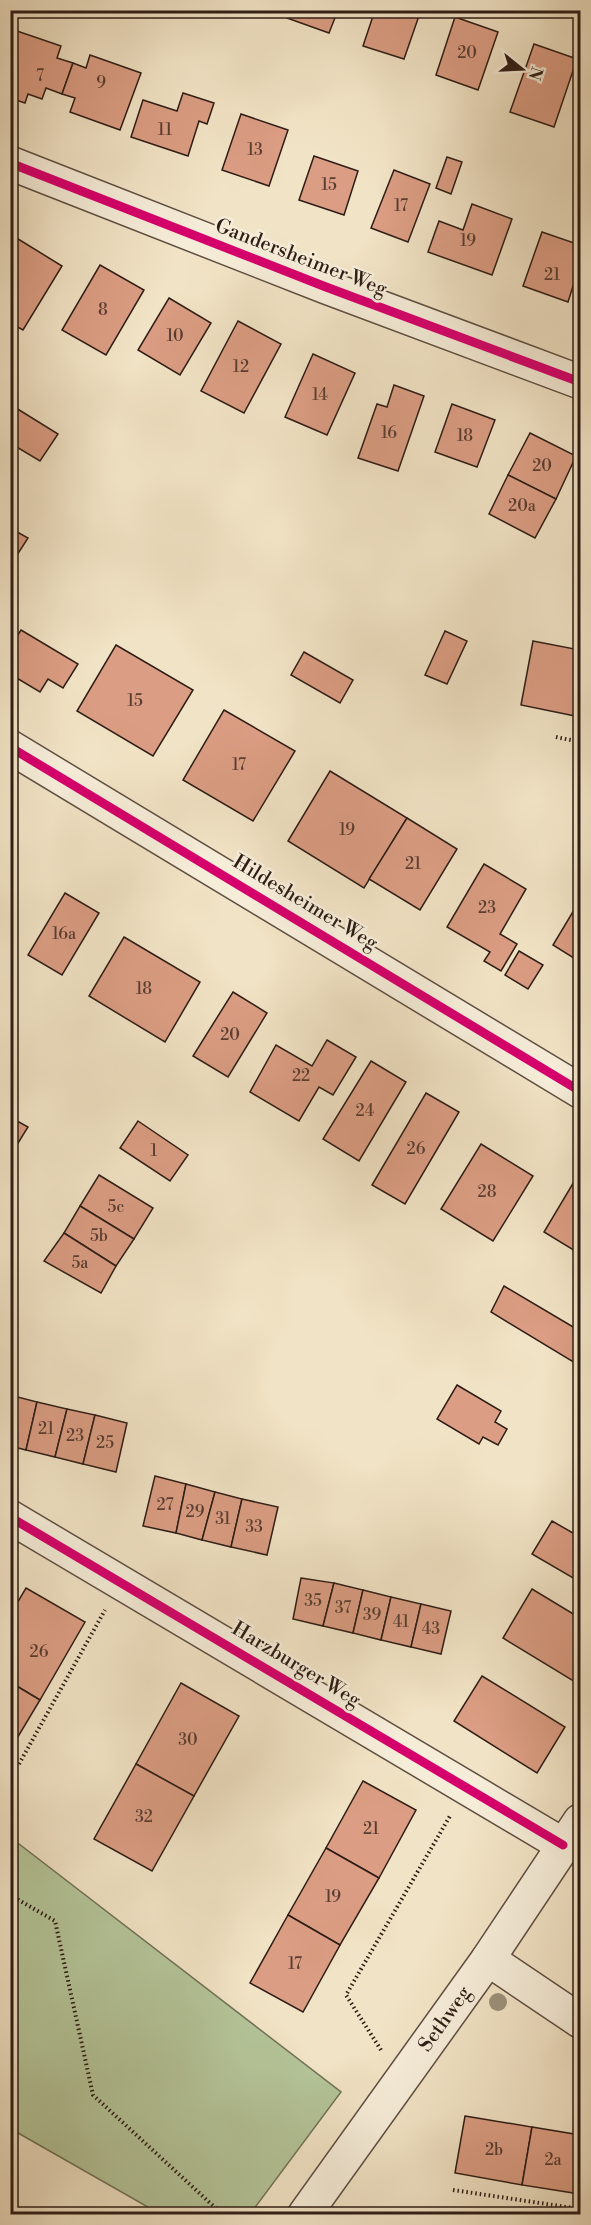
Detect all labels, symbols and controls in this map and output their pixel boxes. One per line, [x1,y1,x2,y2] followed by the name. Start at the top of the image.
[492,39,552,99] north arrow
[457,43,477,63] house number: 20
[524,64,547,83] text: N
[36,66,44,86] house number: 7
[96,73,106,93] house number: 9
[158,120,172,140] house number: 11
[247,140,263,160] house number: 13
[321,175,337,195] house number: 15
[394,196,408,216] house number: 17
[212,214,391,303] street label: Gandersheimer Weg
[460,231,476,251] house number: 19
[544,265,560,285] house number: 21
[98,300,108,320] house number: 8
[167,326,184,346] house number: 10
[233,357,249,377] house number: 12
[312,385,328,405] house number: 14
[381,423,397,443] house number: 16
[457,426,473,446] house number: 18
[532,456,552,476] house number: 20
[508,496,537,516] house number: 20a
[127,691,143,711] house number: 15
[232,755,246,775] house number: 17
[339,820,355,840] house number: 19
[228,850,383,957] street label: Hildesheimer Weg
[405,854,421,874] house number: 21
[478,898,496,918] house number: 23
[52,924,77,944] house number: 16a
[136,979,152,999] house number: 18
[220,1025,240,1045] house number: 20
[292,1066,310,1086] house number: 22
[356,1101,375,1121] house number: 24
[407,1139,426,1159] house number: 26
[151,1141,158,1161] house number: 1
[478,1182,497,1202] house number: 28
[108,1197,124,1217] house number: 5c
[90,1226,108,1246] house number: 5b
[72,1253,89,1273] house number: 5a
[38,1419,54,1439] house number: 21
[66,1426,84,1446] house number: 23
[96,1433,114,1453] house number: 25
[156,1495,174,1515] house number: 27
[186,1502,205,1522] house number: 29
[215,1509,231,1529] house number: 31
[245,1517,263,1537] house number: 33
[304,1591,322,1611] house number: 35
[335,1598,351,1618] house number: 37
[363,1605,382,1625] house number: 39
[393,1612,409,1632] house number: 41
[227,1617,366,1714] street label: Harzburger Weg
[422,1619,440,1639] house number: 43
[30,1642,49,1662] house number: 26
[178,1730,198,1750] house number: 30
[135,1807,153,1827] house number: 32
[363,1819,379,1839] house number: 21
[325,1887,341,1907] house number: 19
[288,1954,302,1974] house number: 17
[413,1981,477,2057] street label: Sethweg
[485,2140,503,2160] house number: 2b
[544,2150,563,2170] house number: 2a

